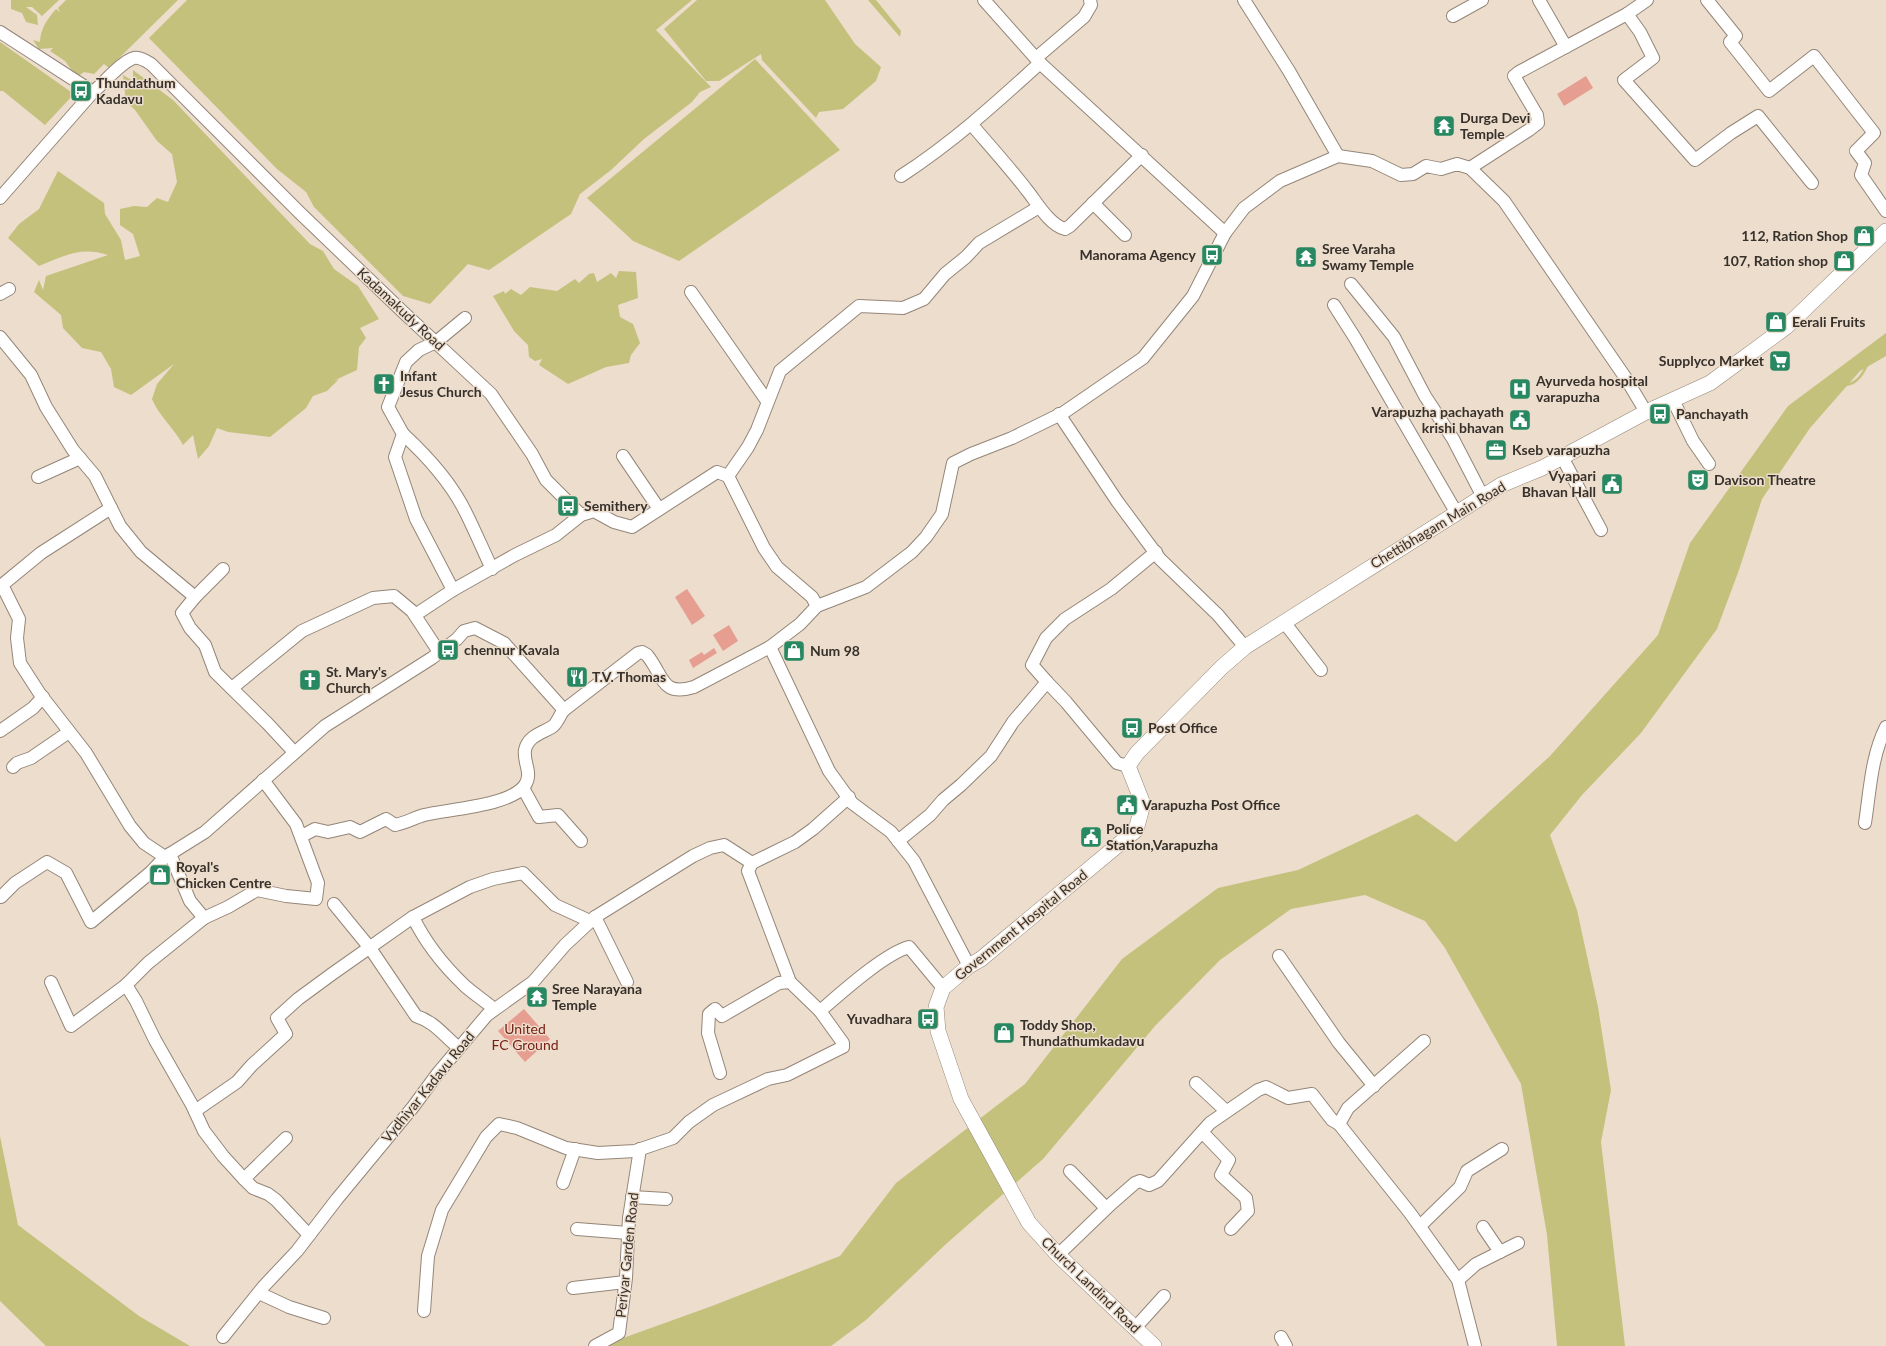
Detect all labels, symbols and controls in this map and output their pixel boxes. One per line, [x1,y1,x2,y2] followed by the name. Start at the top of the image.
[96,74,176,107] place label: Thundathum Kadavu
[68,78,94,104] bus stop icon: Thundathum Kadavu
[1460,109,1530,142] place label: Durga Devi Temple
[1431,113,1457,139] temple icon: Durga Devi Temple
[1851,223,1877,249] shop icon: 112, Ration Shop
[1741,227,1848,244] place label: 112, Ration Shop
[1322,240,1415,273] place label: Sree Varaha Swamy Temple
[1199,242,1225,268] bus stop icon: Manorama Agency
[1293,244,1319,270] temple icon: Sree Varaha Swamy Temple
[1079,246,1197,263] place label: Manorama Agency
[1831,248,1857,274] shop icon: 107, Ration shop
[1723,252,1828,269] place label: 107, Ration shop
[354,264,449,354] street label: Kadamakudy Road
[1763,309,1789,335] shop icon: Eerali Fruits
[1792,313,1865,330] place label: Eerali Fruits
[1767,348,1793,374] supermarket icon: Supplyco Market
[1659,352,1765,369] place label: Supplyco Market
[400,367,482,400] place label: Infant Jesus Church
[371,371,397,397] church icon: Infant Jesus Church
[1535,372,1648,405] place label: Ayurveda hospital varapuzha
[1507,376,1533,402] hospital icon: Ayurveda hospital varapuzha
[1647,401,1673,427] bus stop icon: Panchayath
[1370,403,1504,436] place label: Varapuzha pachayath krishi bhavan
[1676,405,1748,422] place label: Panchayath
[1507,407,1533,433] public building icon: Varapuzha pachayath krishi bhavan
[1483,437,1509,463] office icon: Kseb varapuzha
[1512,441,1610,458] place label: Kseb varapuzha
[1522,467,1596,500] place label: Vyapari Bhavan Hall
[1685,467,1711,493] theatre icon: Davison Theatre
[1599,471,1625,497] public building icon: Vyapari Bhavan Hall
[1714,471,1816,488] place label: Davison Theatre
[1367,477,1509,572] street label: Chettibhagam Main Road
[555,493,581,519] bus stop icon: Semithery
[584,497,648,514] place label: Semithery
[435,637,461,663] bus stop icon: chennur Kavala
[781,638,807,664] shop icon: Num 98
[464,641,560,658] place label: chennur Kavala
[810,642,860,659] place label: Num 98
[326,663,387,696] place label: St. Mary's Church
[564,664,590,690] restaurant icon: T.V. Thomas
[297,667,323,693] church icon: St. Mary's Church
[592,668,666,685] place label: T.V. Thomas
[1119,715,1145,741] bus stop icon: Post Office
[1148,719,1218,736] place label: Post Office
[1114,792,1140,818] public building icon: Varapuzha Post Office
[1141,796,1281,813] place label: Varapuzha Post Office
[1106,820,1218,853] place label: Police Station,Varapuzha
[1078,824,1104,850] public building icon: Police Station,Varapuzha
[176,858,272,891] place label: Royal's Chicken Centre
[147,862,173,888] shop icon: Royal's Chicken Centre
[951,866,1091,983] street label: Government Hospital Road
[552,980,642,1013] place label: Sree Narayana Temple
[524,984,550,1010] temple icon: Sree Narayana Temple
[915,1006,941,1032] bus stop icon: Yuvadhara
[846,1010,912,1027] place label: Yuvadhara
[1020,1016,1145,1049] place label: Toddy Shop, Thundathumkadavu
[491,1020,559,1053] park label: United FC Ground
[991,1020,1017,1046] shop icon: Toddy Shop, Thundathumkadavu
[378,1028,478,1146] street label: Vydhiyar Kadavu Road
[611,1191,642,1318] street label: Periyar Garden Road
[1038,1233,1144,1336] street label: Church Landind Road

